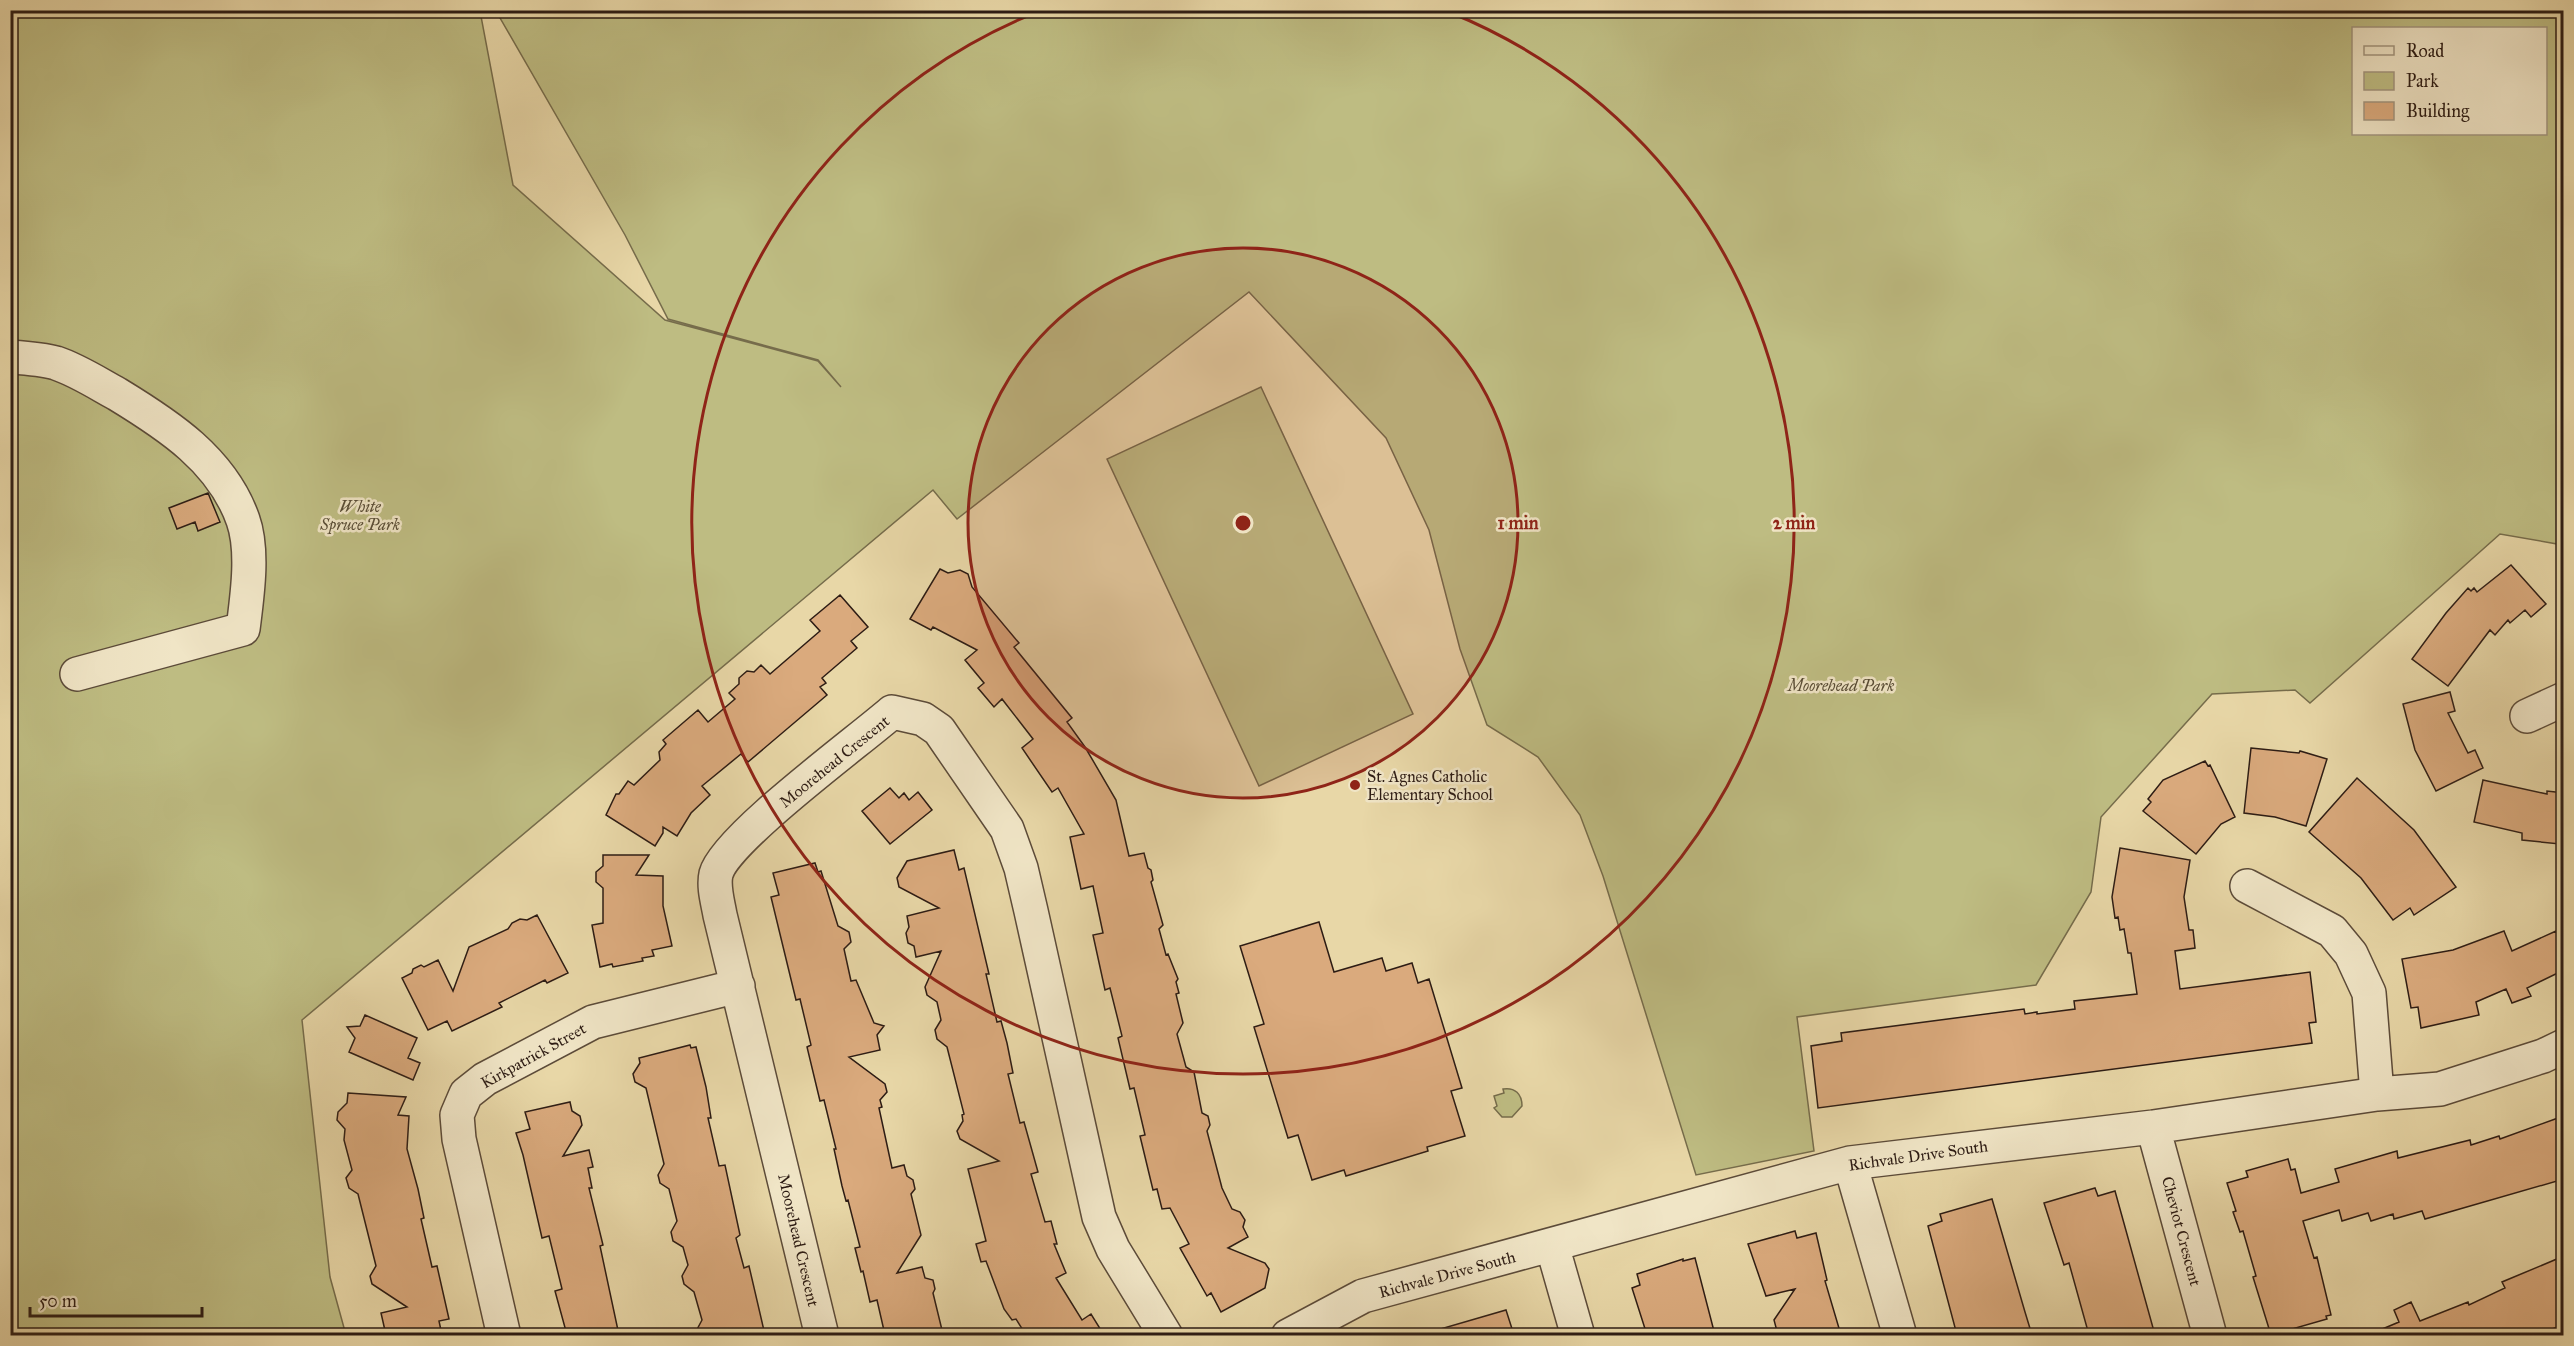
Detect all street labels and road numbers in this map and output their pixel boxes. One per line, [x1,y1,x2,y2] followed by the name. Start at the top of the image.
[776,711,893,812] street label: Moorehead Crescent
[477,1019,589,1092] street label: Kirkpatrick Street
[1847,1136,1989,1175] street label: Richvale Drive South
[774,1172,823,1309] street label: Moorehead Crescent
[2158,1174,2205,1288] street label: Cheviot Crescent
[1377,1247,1518,1302] street label: Richvale Drive South

